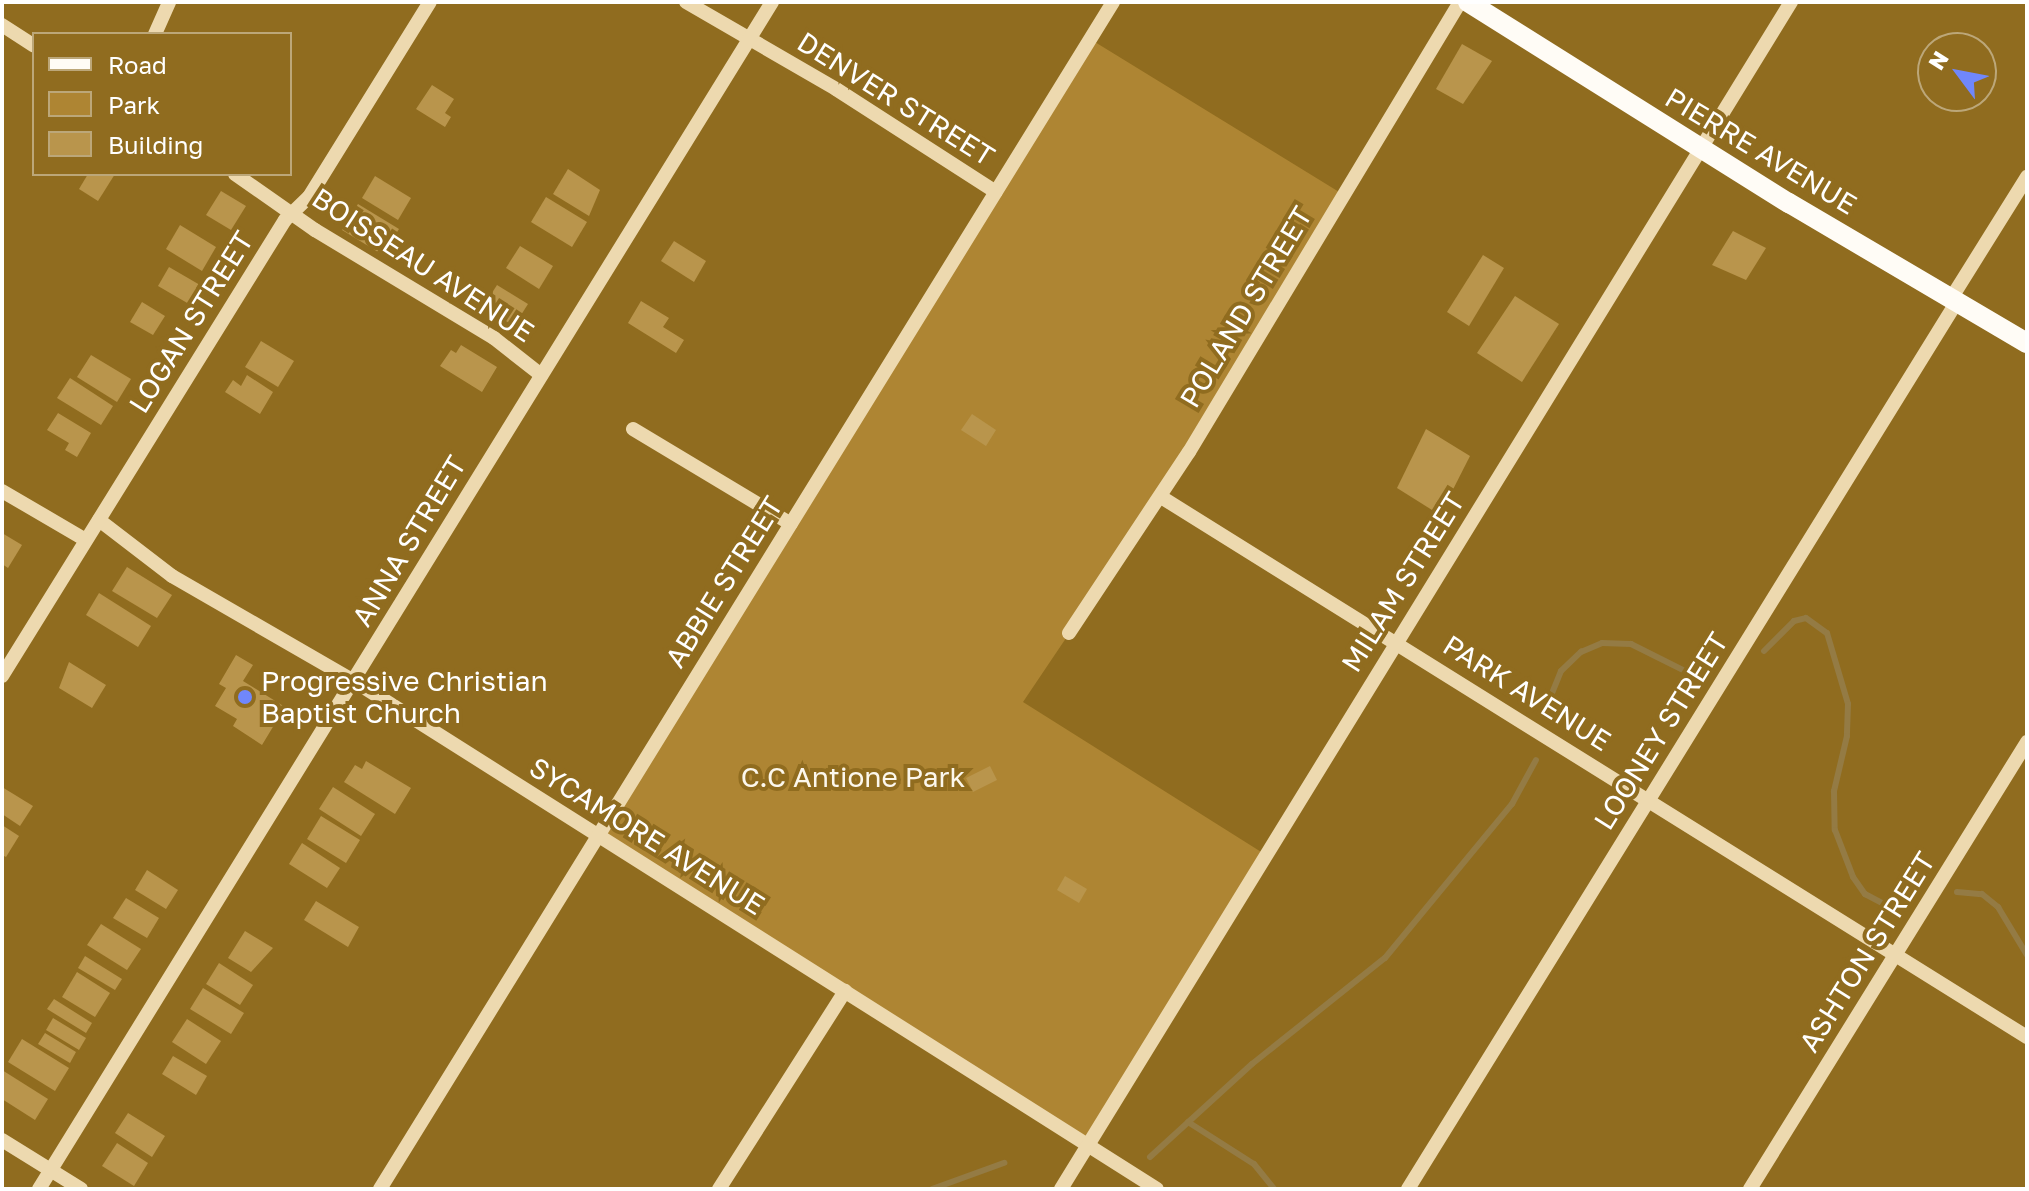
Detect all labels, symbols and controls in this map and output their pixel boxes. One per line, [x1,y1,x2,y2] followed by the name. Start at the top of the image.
[791,25,1001,173] street label: DENVER STREET
[32,32,292,176] legend
[1917,32,1997,112] north arrow
[1922,46,1954,74] text: N
[108,50,167,79] text: Road
[1659,81,1863,221] street label: PIERRE AVENUE
[108,90,160,119] text: Park
[108,130,203,159] text: Building
[306,181,540,349] street label: BOISSEAU AVENUE
[1173,200,1319,414] street label: POLAND STREET
[122,225,260,419] street label: LOGAN STREET
[345,450,473,632] street label: ANNA STREET
[1334,486,1472,678] street label: MILAM STREET
[658,490,790,674] street label: ABBIE STREET
[1587,626,1735,836] street label: LOONEY STREET
[1437,628,1617,758] street label: PARK AVENUE
[261,664,548,730] place label: Progressive Christian Baptist Church
[236,688,254,706] marker: Progressive Christian Baptist Church
[523,750,771,922] street label: SYCAMORE AVENUE
[741,760,965,794] park label: C.C Antione Park
[1792,846,1942,1058] street label: ASHTON STREET

